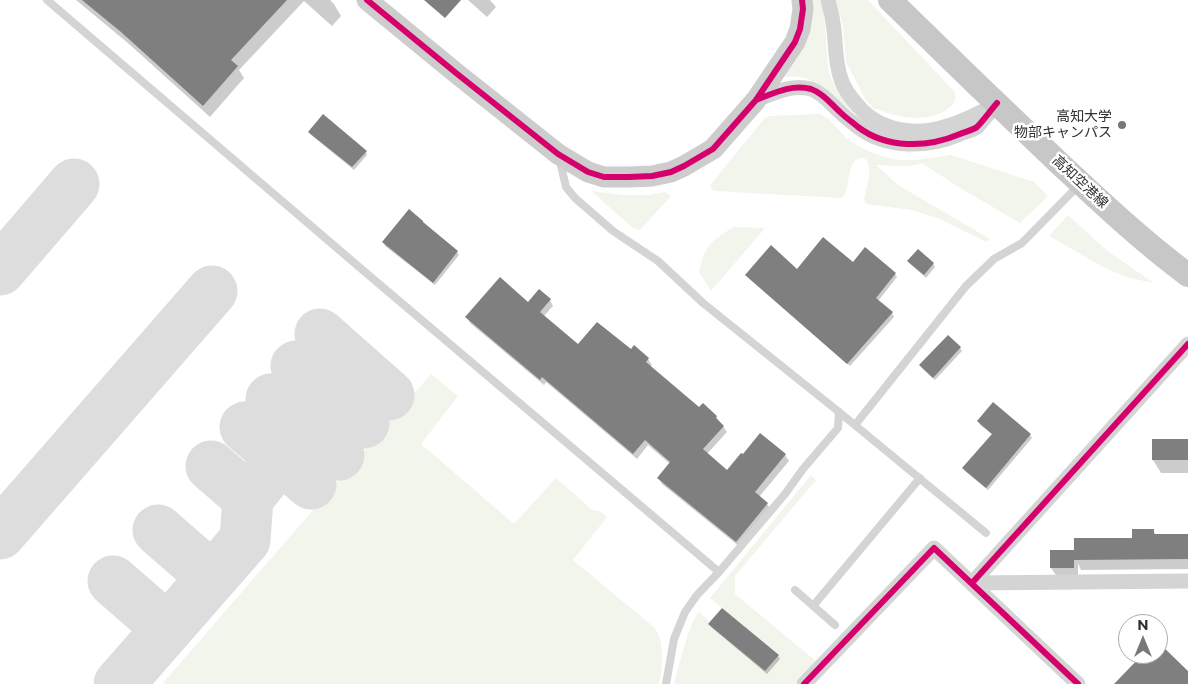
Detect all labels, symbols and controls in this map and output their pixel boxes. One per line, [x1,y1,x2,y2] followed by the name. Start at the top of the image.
[1014,109,1112,142] place label: 高知大学 物部キャンパス
[1116,119,1128,131] marker: 高知大学 物部キャンパス
[1049,152,1111,212] street label: 高知空港線
[1118,614,1168,664] north arrow
[1137,616,1149,634] text: N

